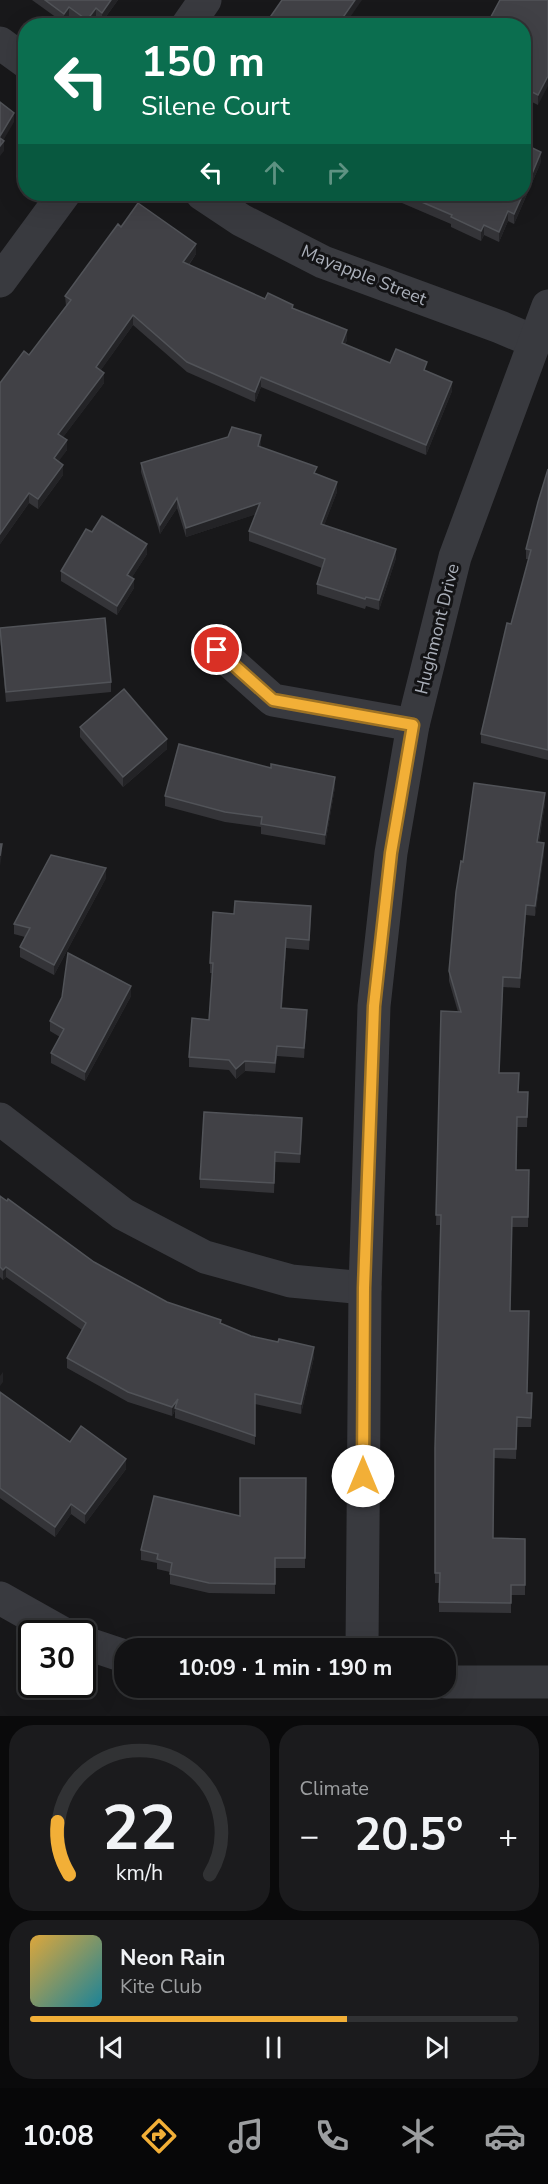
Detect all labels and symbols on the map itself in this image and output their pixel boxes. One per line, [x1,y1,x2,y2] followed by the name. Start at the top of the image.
[298,239,431,311] street label: Mayapple Street
[409,561,465,697] street label: Hughmont Drive
[191,624,242,675] pin
[331,1444,395,1508] position arrow
[18,1620,96,1698] speed limit sign: 30

